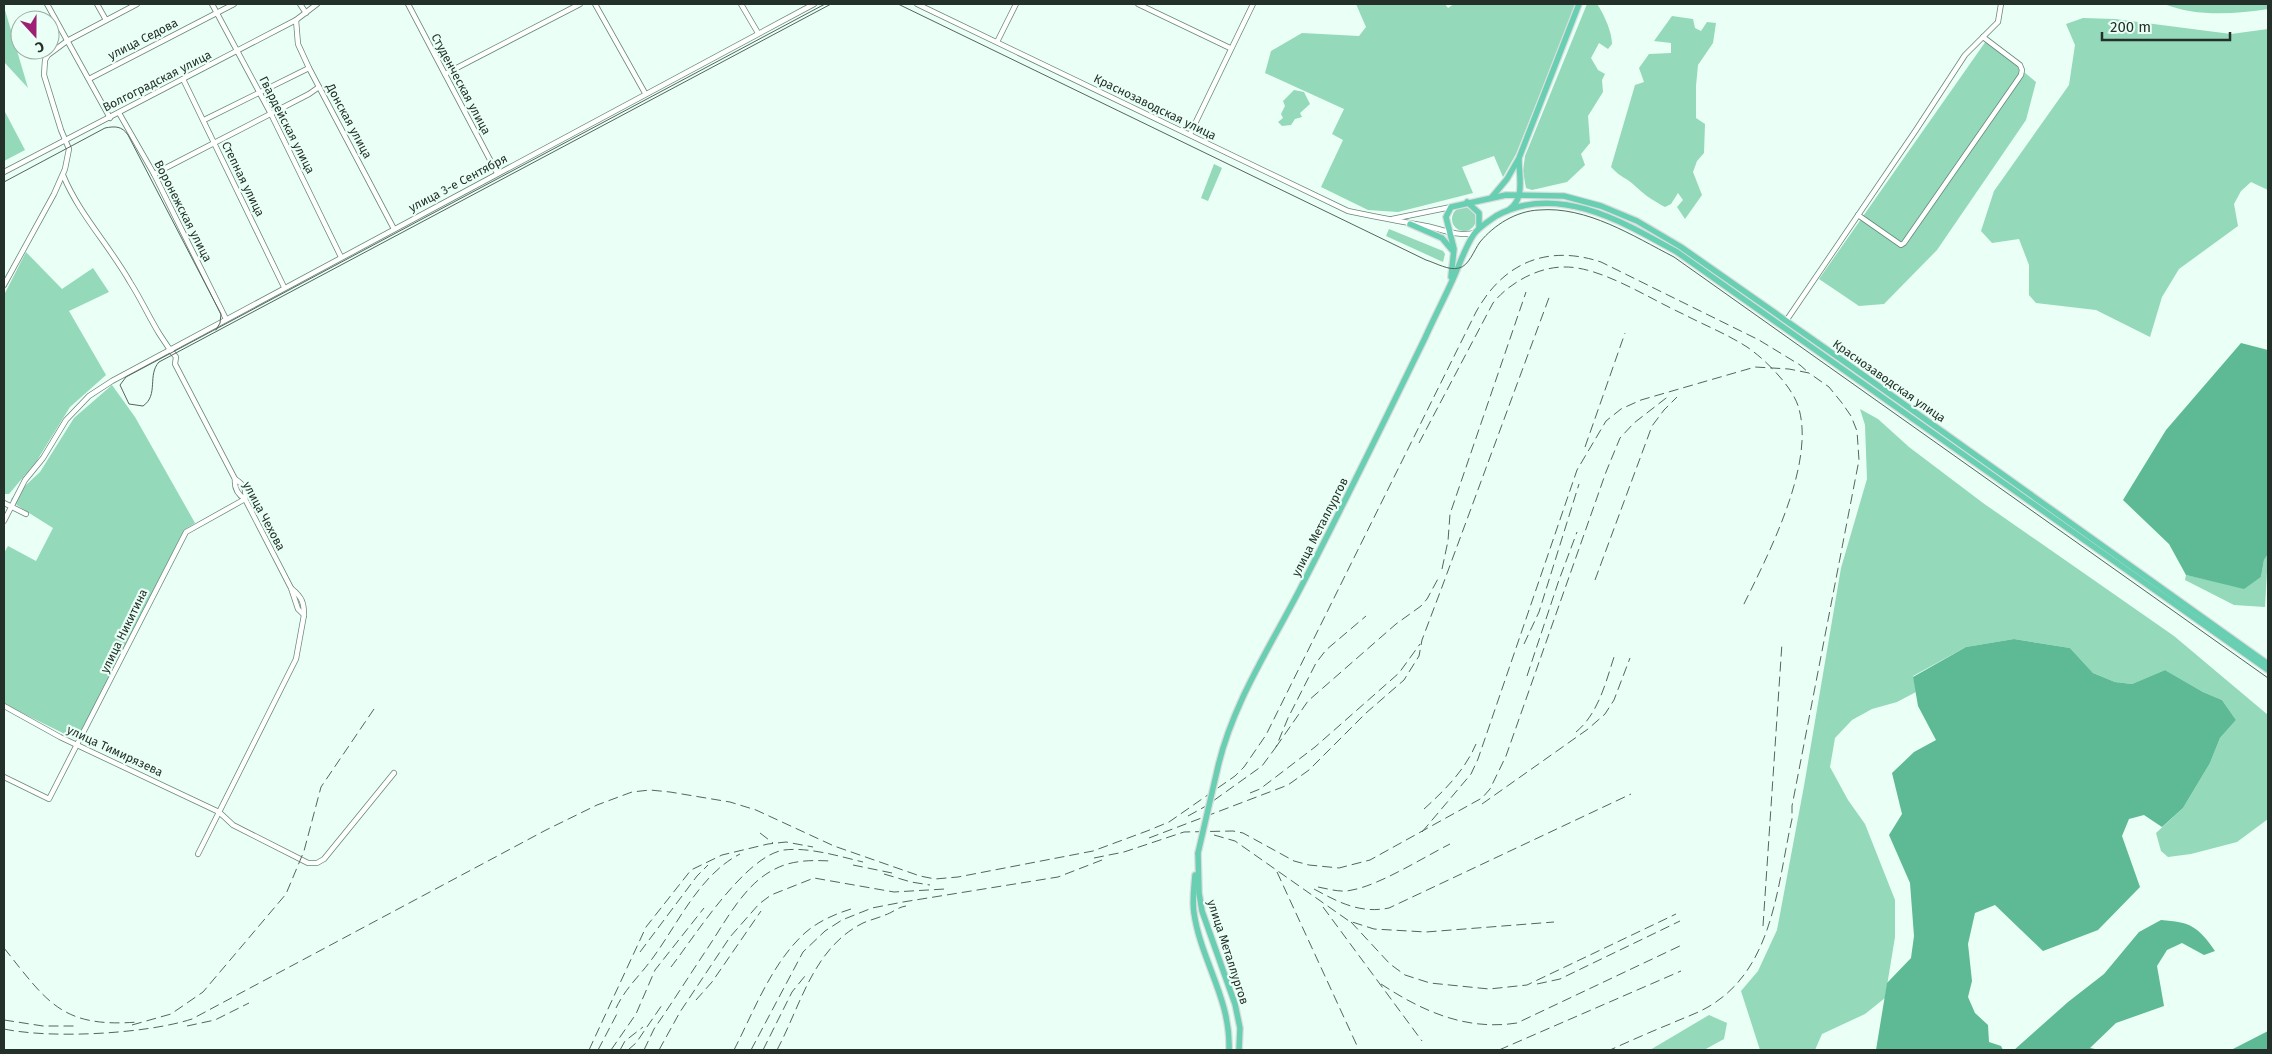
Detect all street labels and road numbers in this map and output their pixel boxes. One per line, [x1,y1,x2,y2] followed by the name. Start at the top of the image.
[106,15,180,63] street label: улица Седова
[428,31,494,137] street label: Студенческая улица
[100,48,214,114] street label: Волгоградская улица
[1092,71,1218,143] street label: Краснозаводская улица
[256,74,318,176] street label: Гвардейская улица
[323,80,375,161] street label: Донская улица
[219,139,267,219] street label: Степная улица
[406,151,510,215] street label: улица 3-е Сентября
[151,158,215,264] street label: Воронежская улица
[1830,337,1948,425] street label: Краснозаводская улица
[1289,475,1351,579] street label: улица Металлургов
[240,479,288,553] street label: улица Чехова
[98,587,150,675] street label: улица Никитина
[65,723,165,779] street label: улица Тимирязева
[1204,898,1252,1006] street label: улица Металлургов

